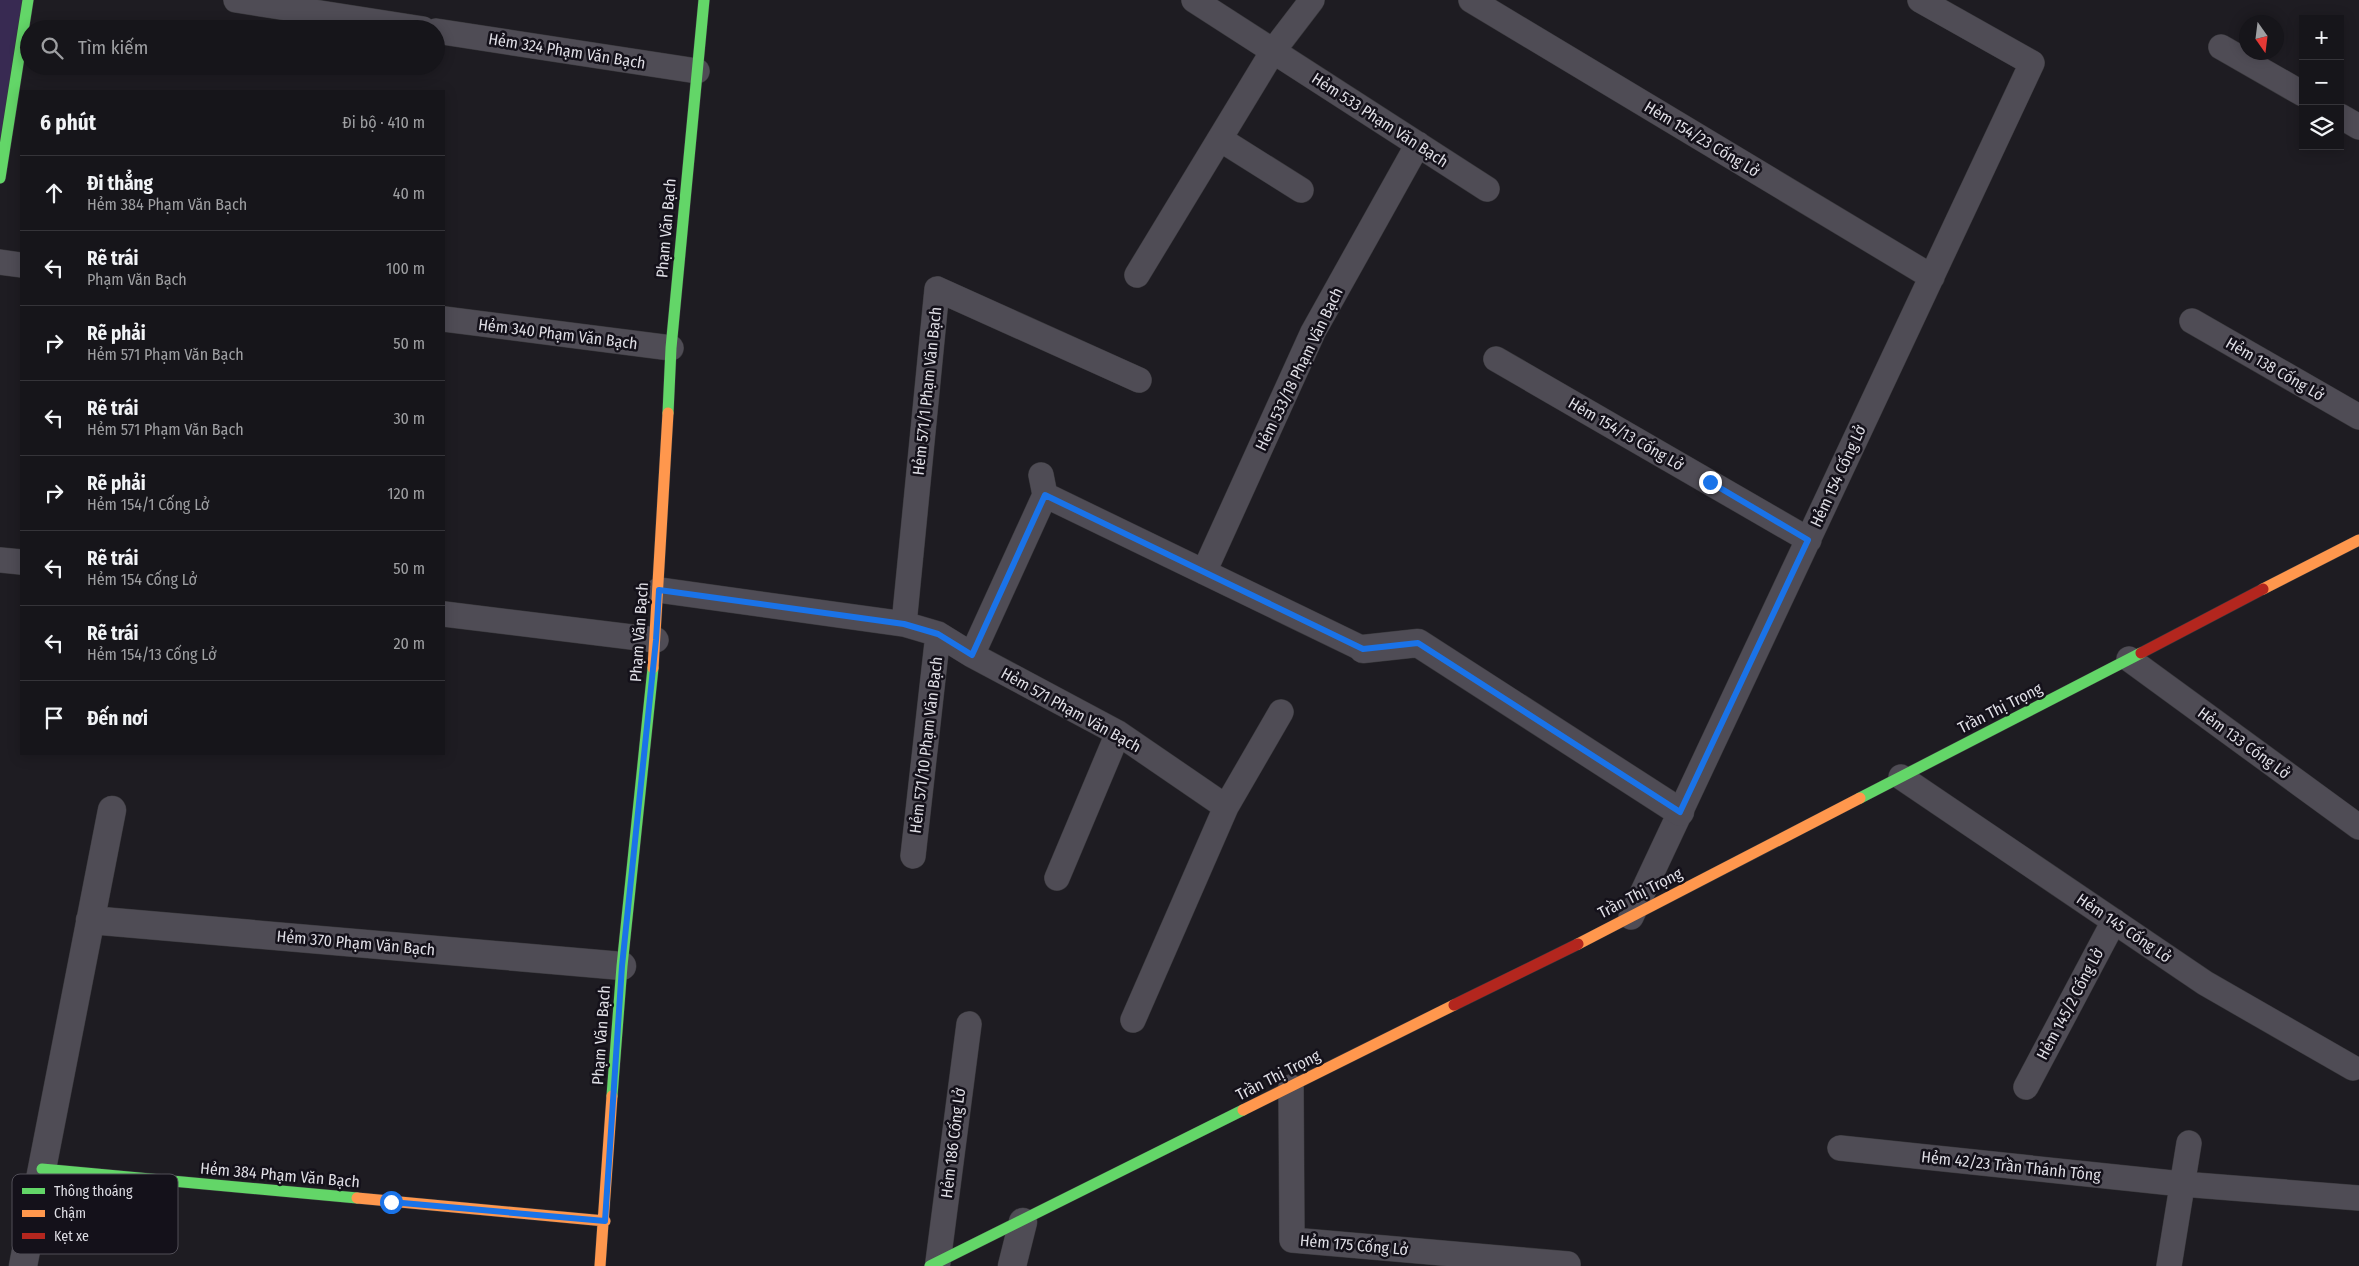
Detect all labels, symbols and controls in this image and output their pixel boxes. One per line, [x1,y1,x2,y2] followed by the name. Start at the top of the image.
[2239,15,2284,60] north arrow
[2299,15,2344,150] map controls
[2299,15,2344,60] button: +
[20,20,445,75] search box
[487,29,647,73] street label: Hẻm 324 Phạm Văn Bạch
[38,34,66,62] icon: search
[78,36,148,59] text: Tìm kiếm
[2299,60,2344,105] button: −
[1308,69,1452,171] street label: Hẻm 533 Phạm Văn Bạch
[1641,96,1764,181] street label: Hẻm 154/23 Cống Lở
[2299,105,2344,150] button: layers
[40,110,96,136] text: 6 phút
[342,113,425,132] text: Đi bộ · 410 m
[87,172,153,195] text: Đi thẳng
[652,177,680,279] street label: Phạm Văn Bạch
[40,179,68,207] icon: ahead
[393,184,425,203] text: 40 m
[87,195,247,214] text: Hẻm 384 Phạm Văn Bạch
[87,247,138,270] text: Rẽ trái
[40,254,68,282] icon: left
[386,259,425,278] text: 100 m
[87,270,187,289] text: Phạm Văn Bạch
[1251,284,1347,454] street label: Hẻm 533/18 Phạm Văn Bạch
[909,306,945,476] street label: Hẻm 571/1 Phạm Văn Bạch
[477,315,639,353] street label: Hẻm 340 Phạm Văn Bạch
[87,322,146,345] text: Rẽ phải
[40,329,68,357] icon: right
[2223,332,2328,405] street label: Hẻm 138 Cống Lở
[393,334,425,353] text: 50 m
[87,345,244,364] text: Hẻm 571 Phạm Văn Bạch
[1565,392,1688,475] street label: Hẻm 154/13 Cống Lở
[87,397,138,420] text: Rẽ trái
[40,404,68,432] icon: left
[393,409,425,428] text: 30 m
[87,420,244,439] text: Hẻm 571 Phạm Văn Bạch
[1805,421,1870,530] street label: Hẻm 154 Cống Lở
[1699,471,1722,494] route end
[87,472,146,495] text: Rẽ phải
[40,479,68,507] icon: right
[387,484,425,503] text: 120 m
[87,495,210,514] text: Hẻm 154/1 Cống Lở
[87,547,138,570] text: Rẽ trái
[40,554,68,582] icon: left
[393,559,425,578] text: 50 m
[87,570,197,589] text: Hẻm 154 Cống Lở
[626,582,652,682] street label: Phạm Văn Bạch
[87,622,138,645] text: Rẽ trái
[40,629,68,657] icon: left
[394,634,425,653] text: 20 m
[87,645,217,664] text: Hẻm 154/13 Cống Lở
[906,656,946,834] street label: Hẻm 571/10 Phạm Văn Bạch
[998,664,1144,756] street label: Hẻm 571 Phạm Văn Bạch
[1954,678,2046,737] street label: Trần Thị Trọng
[2194,702,2295,783] street label: Hẻm 133 Cống Lở
[40,704,68,732] icon: arrive
[87,707,148,730] text: Đến nơi
[1594,863,1686,922] street label: Trần Thị Trọng
[2073,889,2176,967] street label: Hẻm 145 Cống Lở
[276,927,436,959] street label: Hẻm 370 Phạm Văn Bạch
[2032,944,2108,1063] street label: Hẻm 145/2 Cống Lở
[588,985,614,1085] street label: Phạm Văn Bạch
[1232,1045,1324,1104] street label: Trần Thị Trọng
[936,1086,969,1199] street label: Hẻm 186 Cống Lở
[1920,1146,2102,1185] street label: Hẻm 42/23 Trần Thánh Tông
[199,1159,361,1191] street label: Hẻm 384 Phạm Văn Bạch
[12,1174,178,1254] legend
[54,1183,133,1200] text: Thông thoáng
[380,1191,403,1214] route start
[54,1205,86,1222] text: Chậm
[54,1228,89,1245] text: Kẹt xe
[1299,1230,1409,1259] street label: Hẻm 175 Cống Lở

